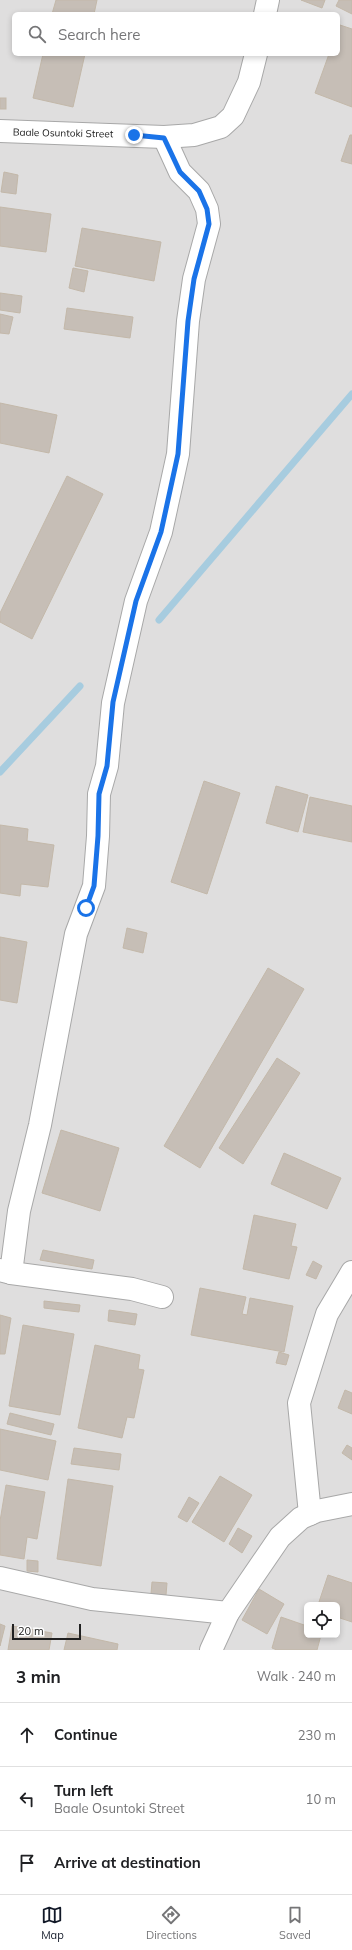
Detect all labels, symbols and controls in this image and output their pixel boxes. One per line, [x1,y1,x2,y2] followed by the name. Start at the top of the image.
[12,12,340,56] search box
[26,23,48,45] icon: search
[58,25,140,44] text: Search here
[13,126,114,140] street label: Baale Osuntoki Street
[125,126,143,144] route end
[77,899,95,917] route start
[304,1602,340,1638] map controls
[304,1602,340,1638] button: locate
[12,1622,81,1641] scale bar
[18,1624,44,1638] text: 20 m
[16,1666,61,1687] text: 3 min
[257,1668,336,1684] text: Walk · 240 m
[16,1724,38,1746] icon: ahead
[54,1725,117,1744] text: Continue
[298,1727,336,1743] text: 230 m
[54,1781,113,1800] text: Turn left
[16,1788,38,1810] icon: left
[306,1791,336,1807] text: 10 m
[54,1800,185,1816] text: Baale Osuntoki Street
[16,1852,38,1874] icon: arrive
[54,1853,201,1872] text: Arrive at destination
[41,1904,64,1942] tab: Map
[146,1904,197,1942] tab: Directions
[279,1904,311,1942] tab: Saved

